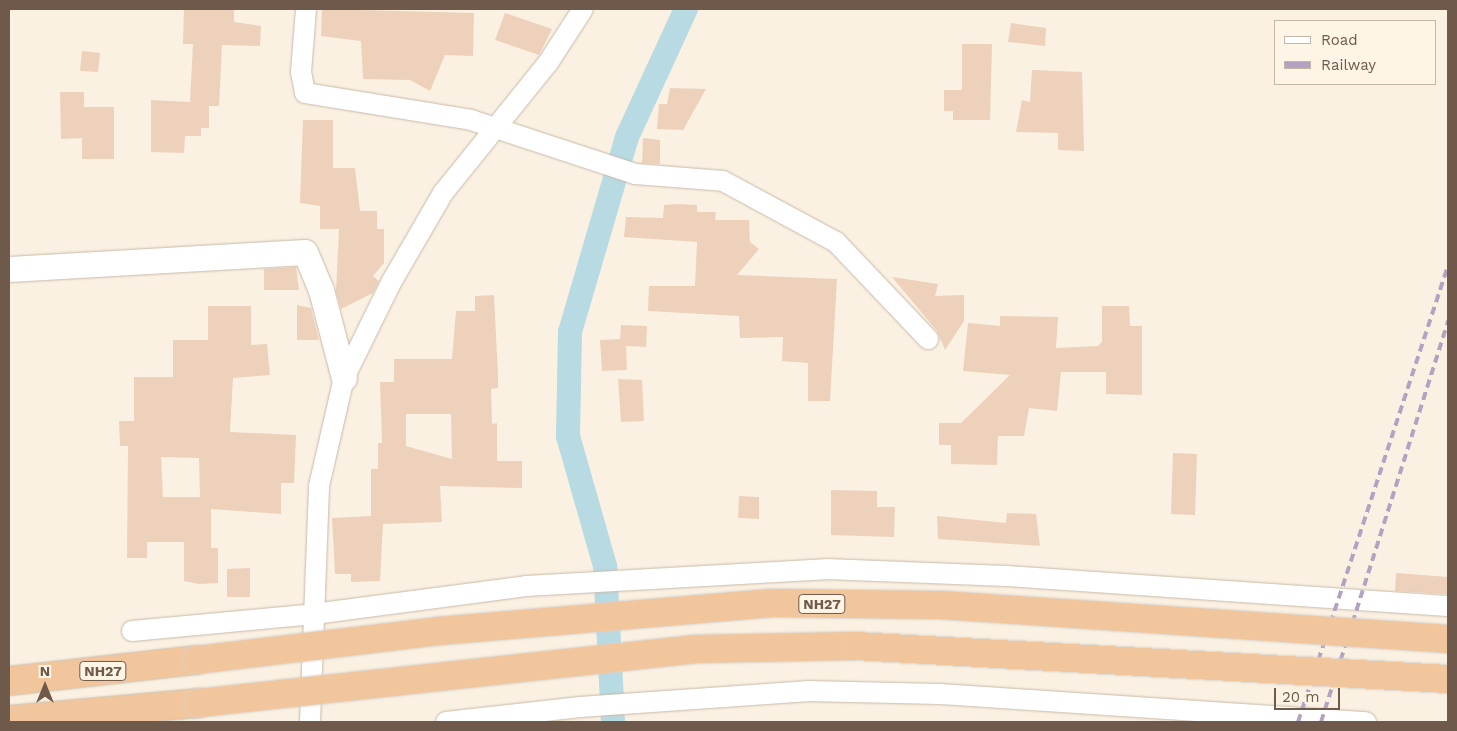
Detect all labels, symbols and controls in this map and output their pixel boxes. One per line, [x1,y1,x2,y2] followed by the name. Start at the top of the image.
[1274,20,1437,85] legend
[1321,31,1358,49] text: Road
[1321,56,1376,74] text: Railway
[798,592,846,616] road number: NH27
[79,659,127,682] road number: NH27
[20,661,70,711] north arrow
[40,663,50,679] text: N
[1277,678,1343,710] scale bar
[1282,688,1320,706] text: 20 m

